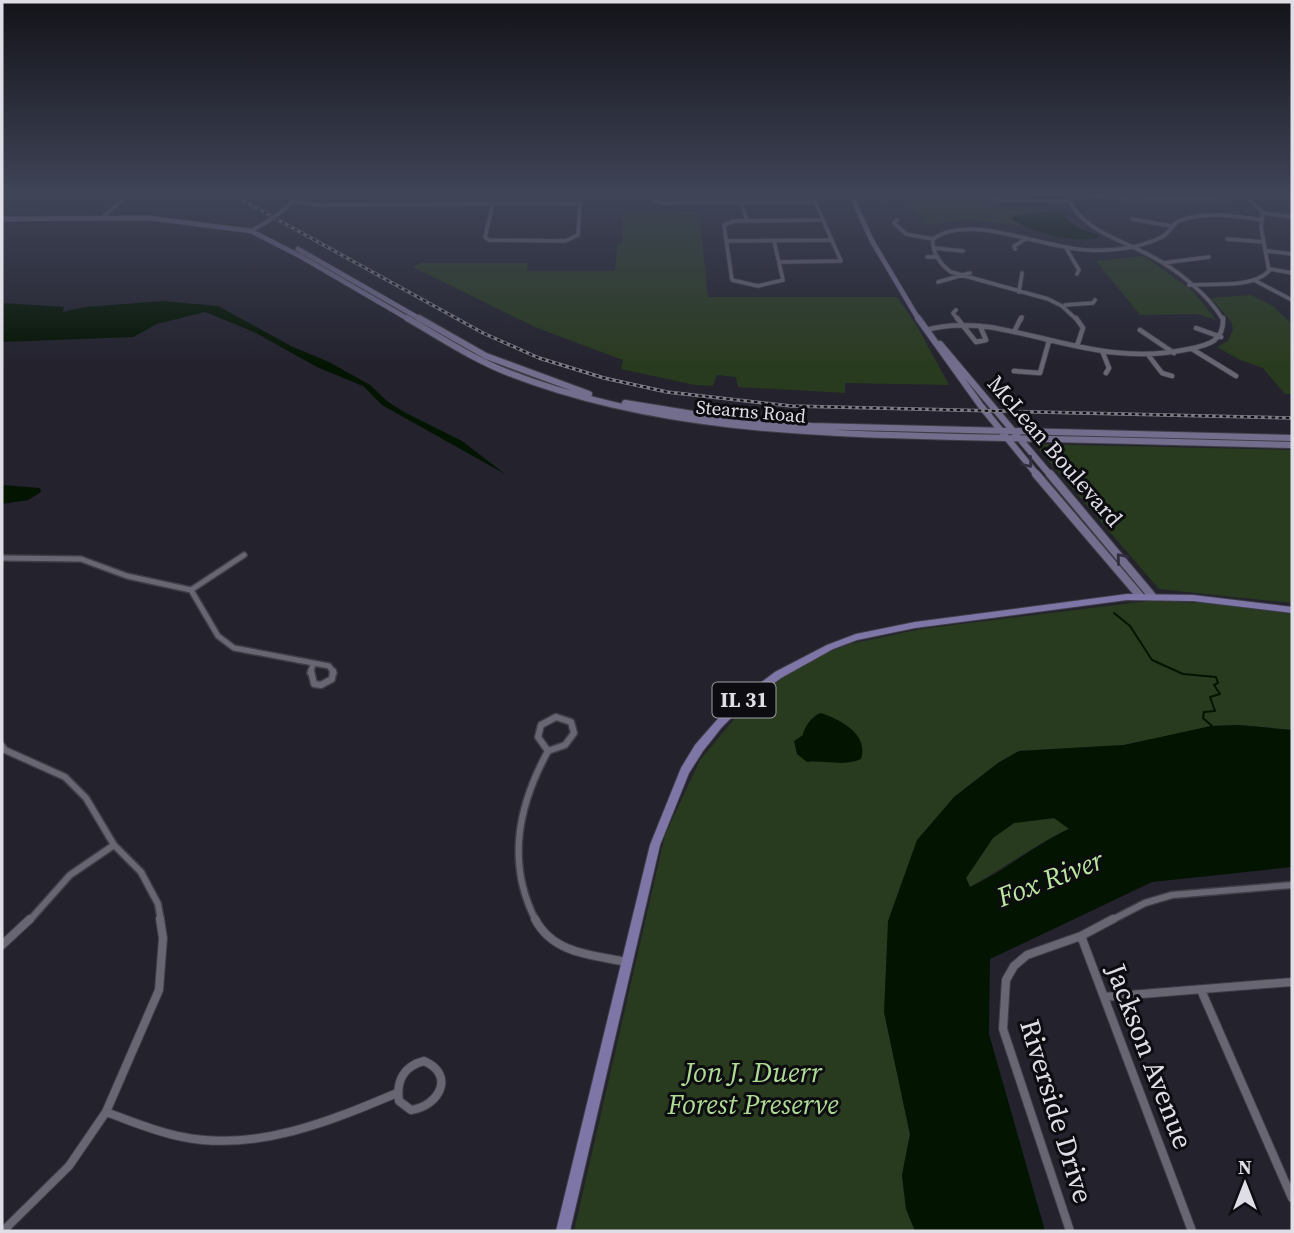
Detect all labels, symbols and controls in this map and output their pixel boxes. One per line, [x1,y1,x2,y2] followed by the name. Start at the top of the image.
[980,368,1130,534] street label: McLean Boulevard
[695,393,807,429] street label: Stearns Road
[1020,455,1032,468] one-way arrow
[1117,554,1129,567] one-way arrow
[712,682,776,718] road number: IL 31
[990,840,1110,916] water label: Fox River
[1097,957,1203,1154] street label: Jackson Avenue
[1011,1014,1103,1208] street label: Riverside Drive
[666,1053,839,1123] park label: Jon J. Duerr Forest Preserve
[1210,1149,1280,1219] north arrow
[1238,1154,1252,1180] text: N

